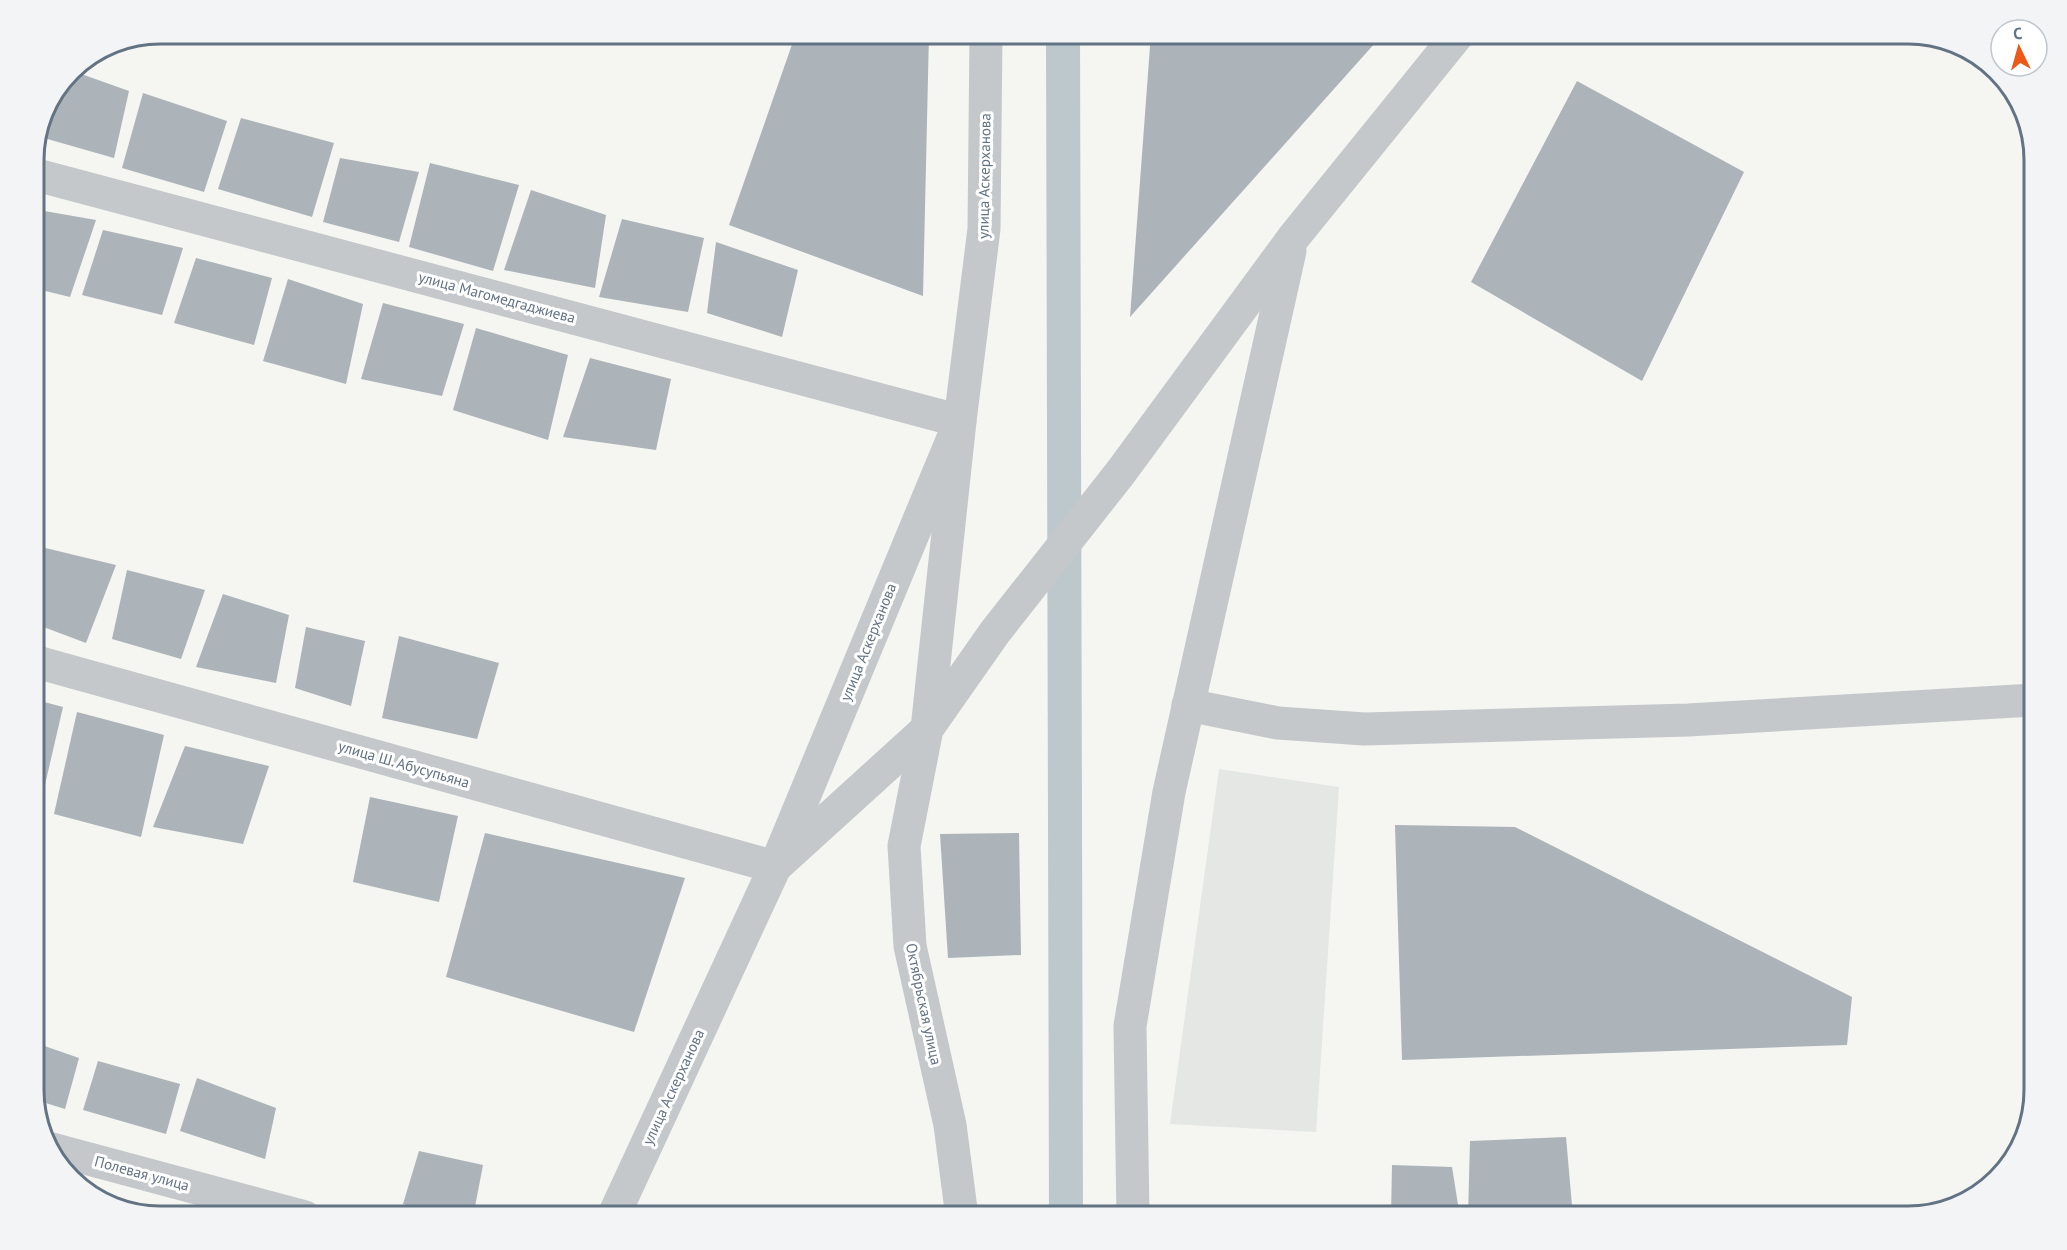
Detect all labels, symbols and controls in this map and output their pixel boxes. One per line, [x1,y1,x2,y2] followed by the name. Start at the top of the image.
[1989,18,2049,78] north arrow
[2012,23,2023,43] text: С
[973,113,995,239] street label: улица Аскерханова
[416,267,578,327] street label: улица Магомедгаджиева
[836,580,900,704] street label: улица Аскерханова
[336,736,472,792] street label: улица Ш. Абусупьяна
[902,941,946,1067] street label: Октябрьская улица
[638,1026,708,1148] street label: улица Аскерханова
[93,1151,191,1195] street label: Полевая улица

